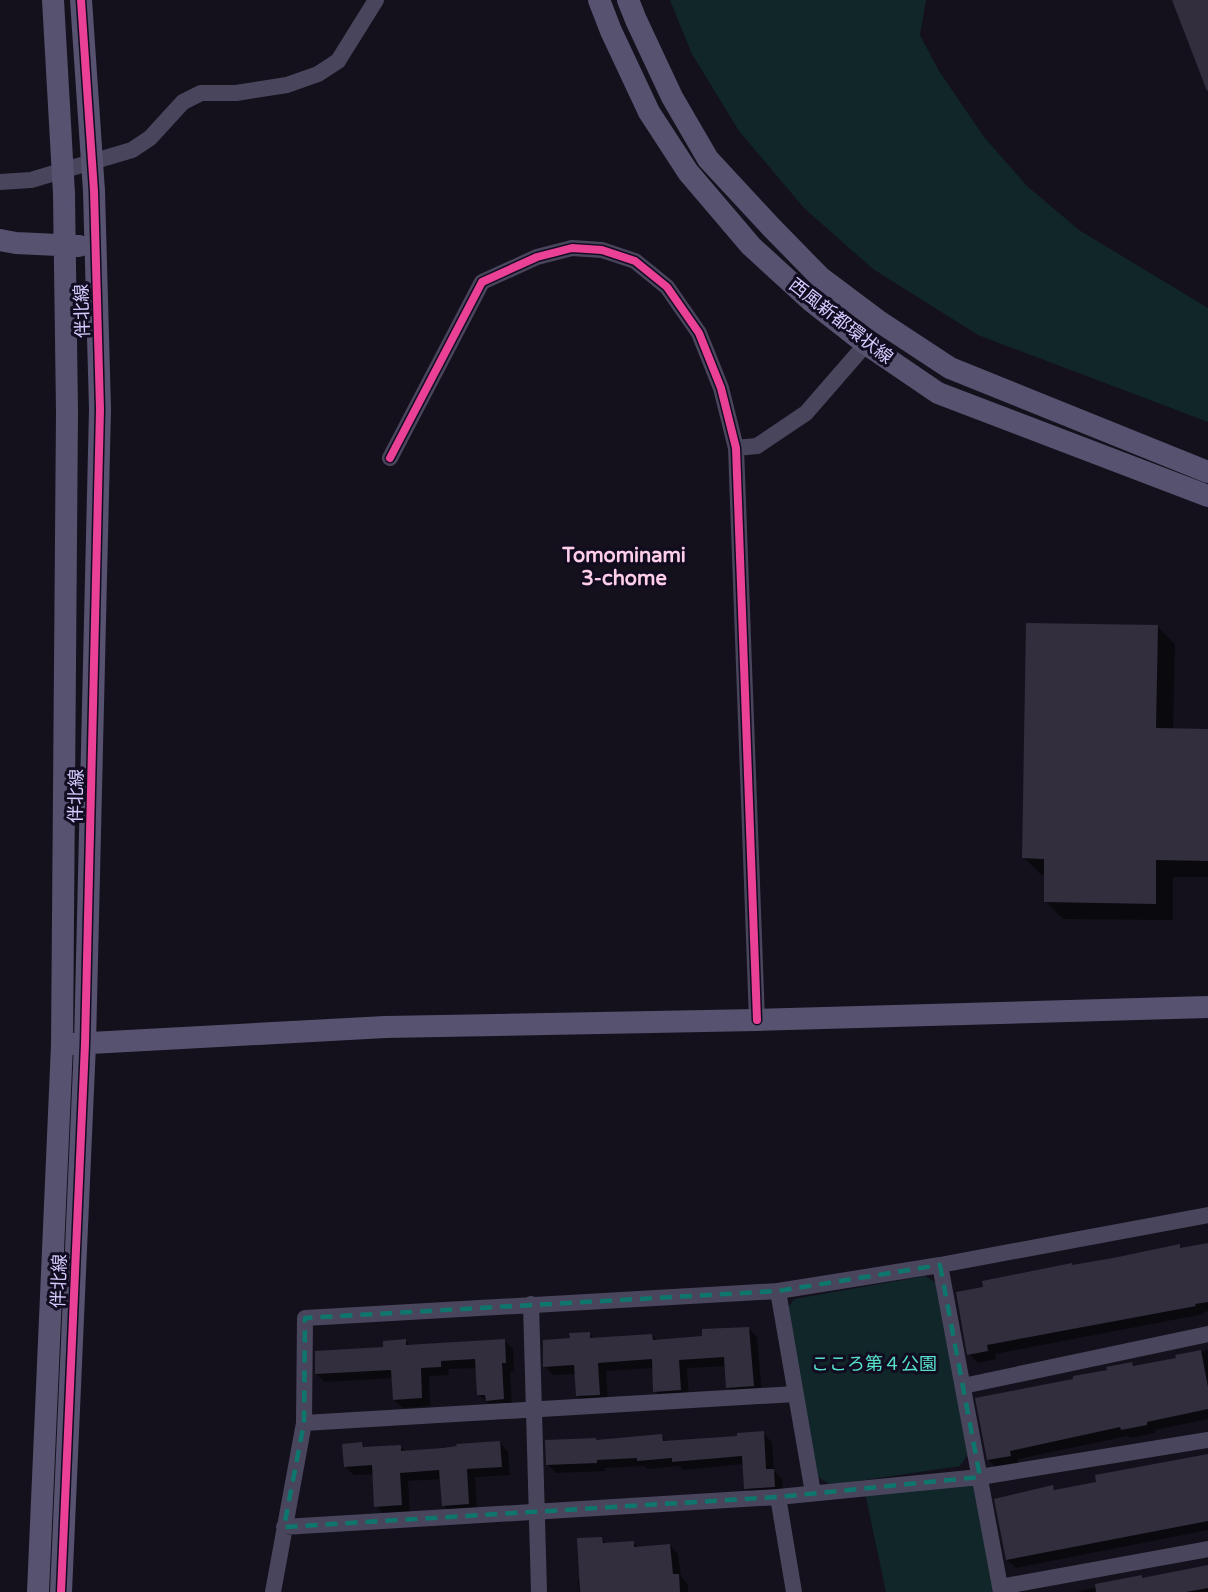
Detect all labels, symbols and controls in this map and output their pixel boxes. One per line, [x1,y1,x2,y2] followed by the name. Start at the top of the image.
[785,274,897,368] street label: 西風新都環状線
[70,284,94,338] street label: 伴北線
[561,544,686,591] district label: Tomominami 3-chome
[65,769,87,823] street label: 伴北線
[47,1254,71,1308] street label: 伴北線
[811,1353,937,1375] park label: こころ第４公園

